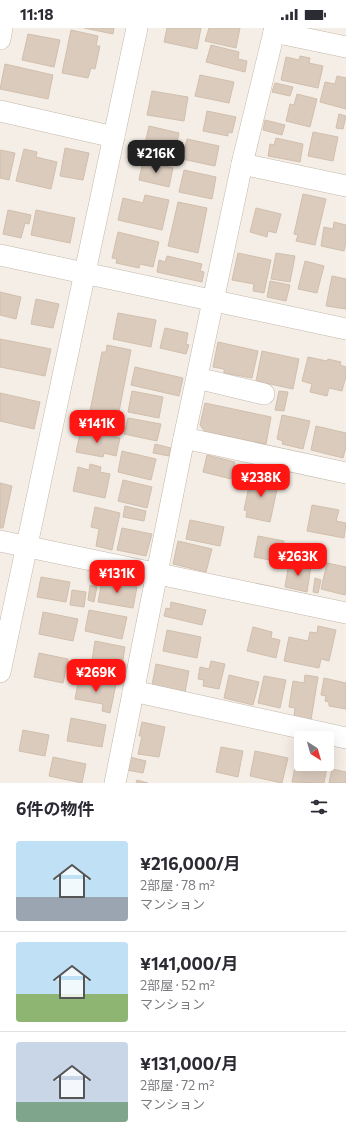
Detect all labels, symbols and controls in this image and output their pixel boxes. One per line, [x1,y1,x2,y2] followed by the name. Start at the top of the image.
[20,5,54,23] text: 11:18
[128,140,184,174] pin: ¥216K
[137,145,175,161] text: ¥216K
[69,410,125,444] pin: ¥141K
[79,415,115,431] text: ¥141K
[233,464,289,498] pin: ¥238K
[241,469,281,485] text: ¥238K
[270,543,326,577] pin: ¥263K
[278,548,318,564] text: ¥263K
[89,560,145,594] pin: ¥131K
[99,565,135,581] text: ¥131K
[68,659,124,693] pin: ¥269K
[76,664,116,680] text: ¥269K
[294,731,334,771] north arrow
[294,731,334,771] map controls
[308,796,330,818] icon: filters
[16,798,95,819] text: 6件の物件
[140,853,241,874] text: ¥216,000/月
[48,857,96,905] icon: home
[140,877,215,893] text: 2部屋 · 78 m²
[140,896,205,912] text: マンション
[140,953,238,974] text: ¥141,000/月
[48,958,96,1006] icon: home
[140,977,215,993] text: 2部屋 · 52 m²
[140,996,205,1012] text: マンション
[140,1053,238,1074] text: ¥131,000/月
[48,1058,96,1106] icon: home
[140,1077,214,1093] text: 2部屋 · 72 m²
[140,1096,205,1112] text: マンション

